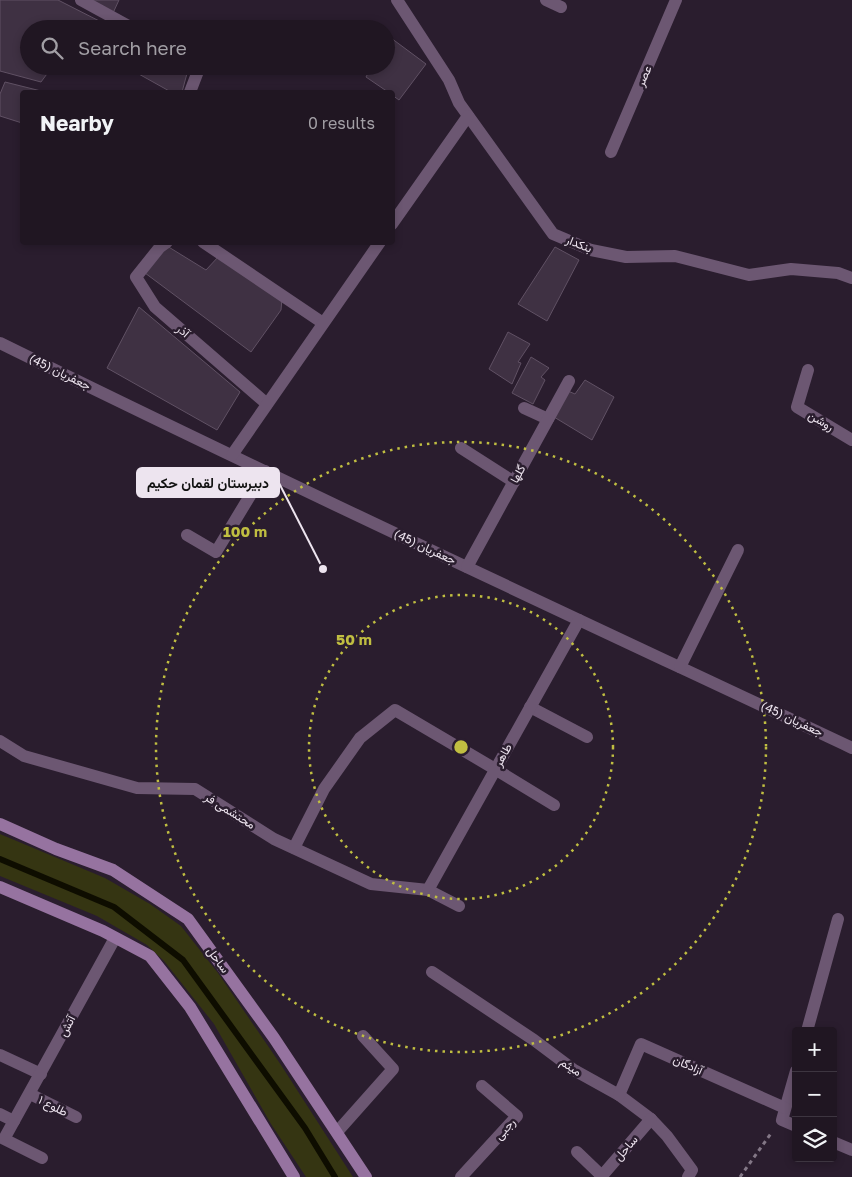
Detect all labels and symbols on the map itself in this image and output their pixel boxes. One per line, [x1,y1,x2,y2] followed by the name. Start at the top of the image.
[632,63,656,90] street label: عصر
[563,231,595,256] street label: بنکدار
[172,320,194,342] street label: آذر
[26,350,94,394] street label: جعفریان (45)
[805,407,837,435] street label: روشن
[507,462,529,486] street label: گلها
[137,468,279,497] callout: دبیرستان لقمان حکیم
[147,474,269,492] text: دبیرستان لقمان حکیم
[223,522,267,540] text: 100 m
[391,526,459,568] street label: جعفریان (45)
[336,630,372,648] text: 50 m
[758,698,826,740] street label: جعفریان (45)
[452,738,470,756] centre of rings
[490,740,516,770] street label: طاهر
[201,789,258,833] street label: محتشمی فر
[203,944,233,976] street label: ساحل
[55,1012,80,1039] street label: آتش
[671,1051,707,1079] street label: آزادگان
[557,1054,585,1080] street label: میثم
[35,1092,71,1121] street label: طلوع ۱
[491,1115,519,1143] street label: رجبی
[611,1132,641,1164] street label: ساحل

